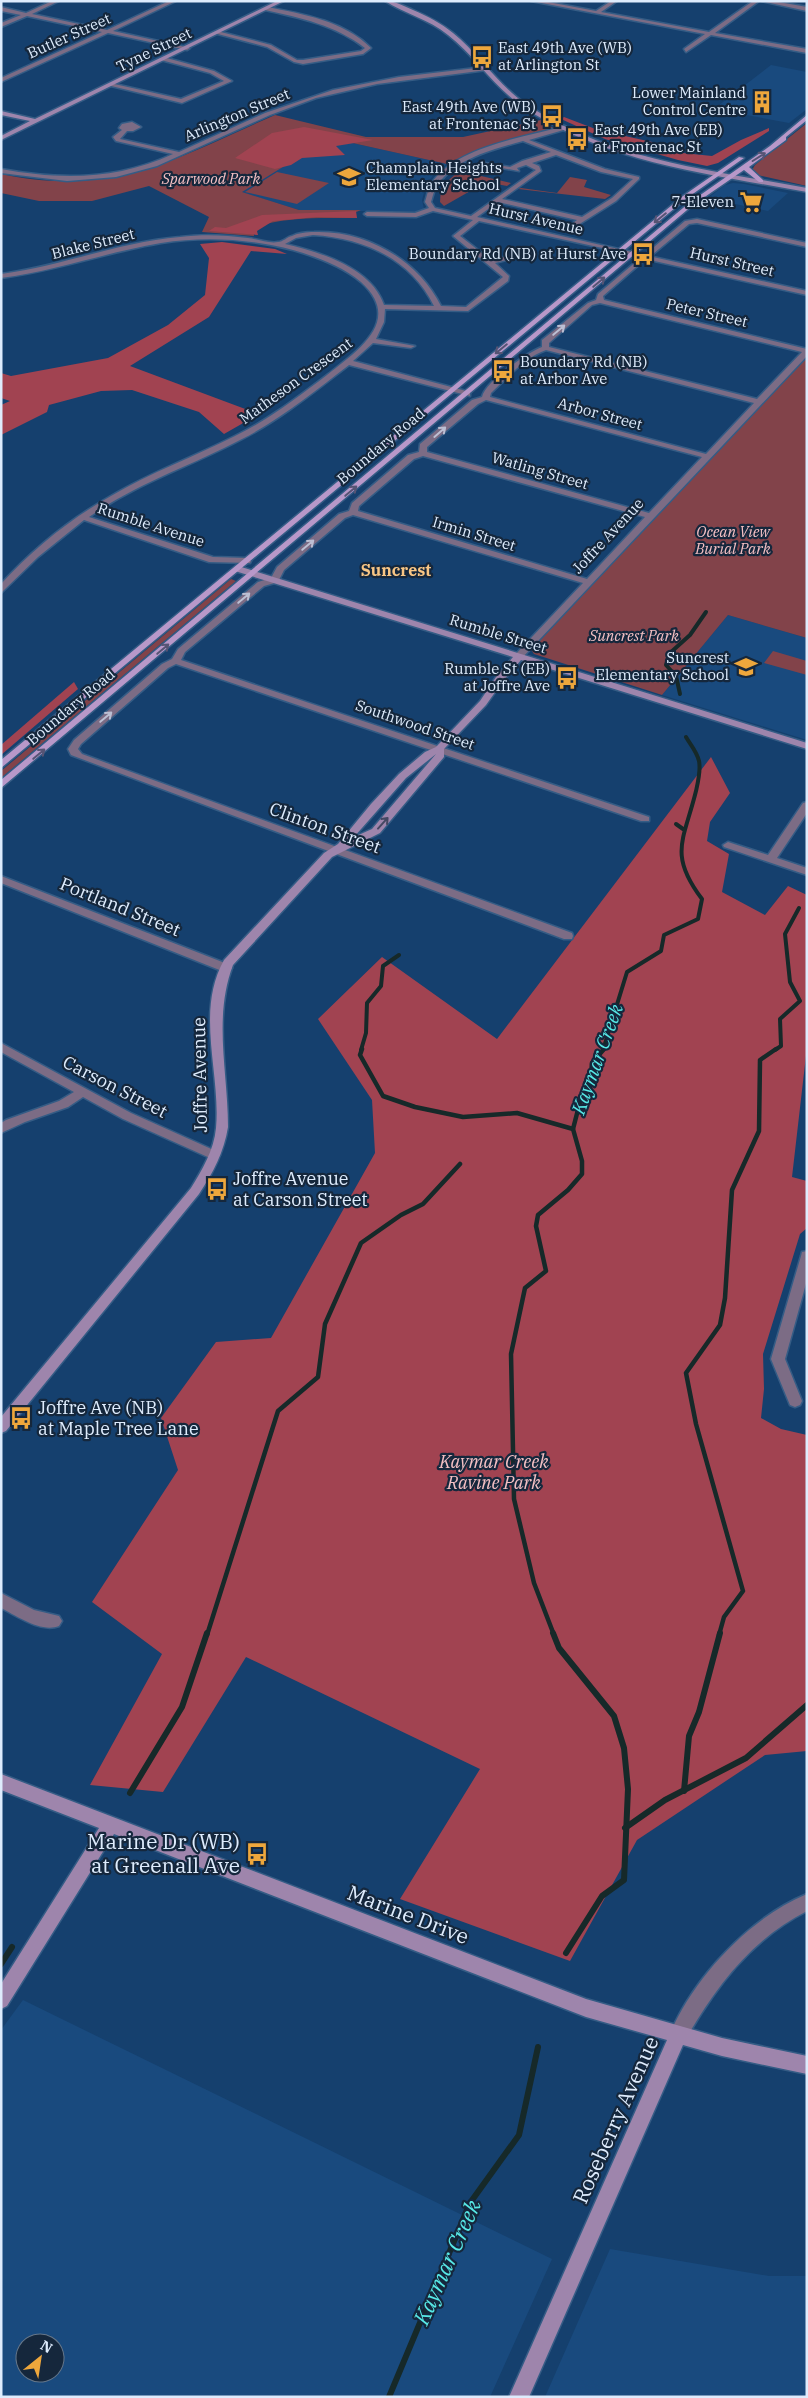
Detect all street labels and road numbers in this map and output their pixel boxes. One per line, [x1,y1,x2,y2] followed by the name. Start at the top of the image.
[24,9,113,62] street label: Butler Street
[113,23,194,76] street label: Tyne Street
[181,84,292,145] street label: Arlington Street
[487,198,585,239] street label: Hurst Avenue
[49,224,136,263] street label: Blake Street
[688,243,776,280] street label: Hurst Street
[665,294,750,331] street label: Peter Street
[236,333,356,428] street label: Matheson Crescent
[556,393,645,434] street label: Arbor Street
[333,403,429,488] street label: Boundary Road
[490,448,591,493] street label: Watling Street
[568,494,647,577] street label: Joffre Avenue
[95,498,207,551] street label: Rumble Avenue
[430,512,518,555] street label: Irmin Street
[447,610,549,657] street label: Rumble Street
[23,664,119,749] street label: Boundary Road
[353,695,477,754] street label: Southwood Street
[266,797,384,858] street label: Clinton Street
[57,872,184,941] street label: Portland Street
[187,1017,212,1133] street label: Joffre Avenue
[59,1050,171,1123] street label: Carson Street
[343,1878,473,1950] street label: Marine Drive
[566,2032,665,2208] street label: Roseberry Avenue

